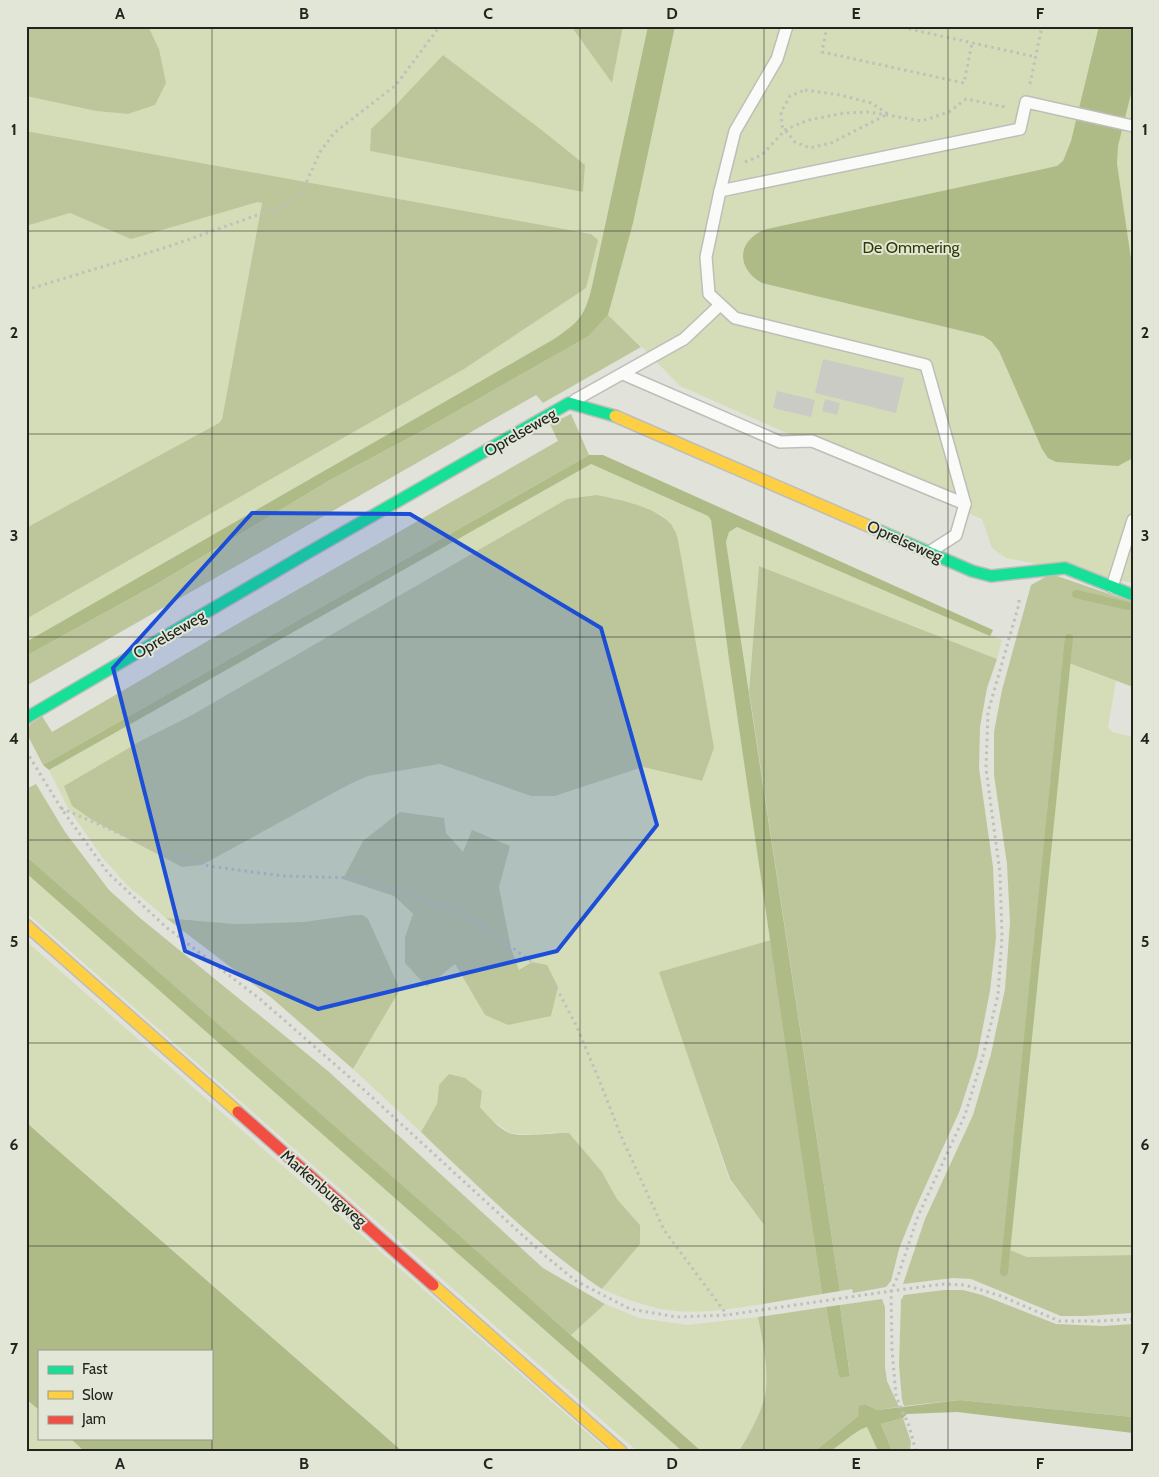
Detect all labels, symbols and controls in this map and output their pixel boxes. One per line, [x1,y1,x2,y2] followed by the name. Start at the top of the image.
[115,4,125,23] text: A
[299,4,309,23] text: B
[483,4,493,23] text: C
[666,4,678,23] text: D
[851,4,861,23] text: E
[1036,4,1045,23] text: F
[11,120,17,139] text: 1
[1142,120,1148,139] text: 1
[862,238,961,257] park label: De Ommering
[10,323,18,342] text: 2
[1141,323,1149,342] text: 2
[481,404,561,461] street label: Oprelseweg
[864,516,946,567] street label: Oprelseweg
[10,526,18,545] text: 3
[1141,526,1149,545] text: 3
[130,606,210,663] street label: Oprelseweg
[9,729,19,748] text: 4
[1140,729,1150,748] text: 4
[10,932,18,951] text: 5
[1141,932,1149,951] text: 5
[10,1135,19,1154] text: 6
[1141,1135,1150,1154] text: 6
[277,1146,371,1231] street label: Markenburgweg
[10,1339,19,1358] text: 7
[1141,1339,1150,1358] text: 7
[38,1350,212,1440] legend
[82,1360,107,1378] text: Fast
[82,1386,113,1404] text: Slow
[81,1410,106,1428] text: Jam
[115,1454,125,1473] text: A
[299,1454,309,1473] text: B
[483,1454,493,1473] text: C
[666,1454,678,1473] text: D
[851,1454,861,1473] text: E
[1036,1454,1045,1473] text: F

